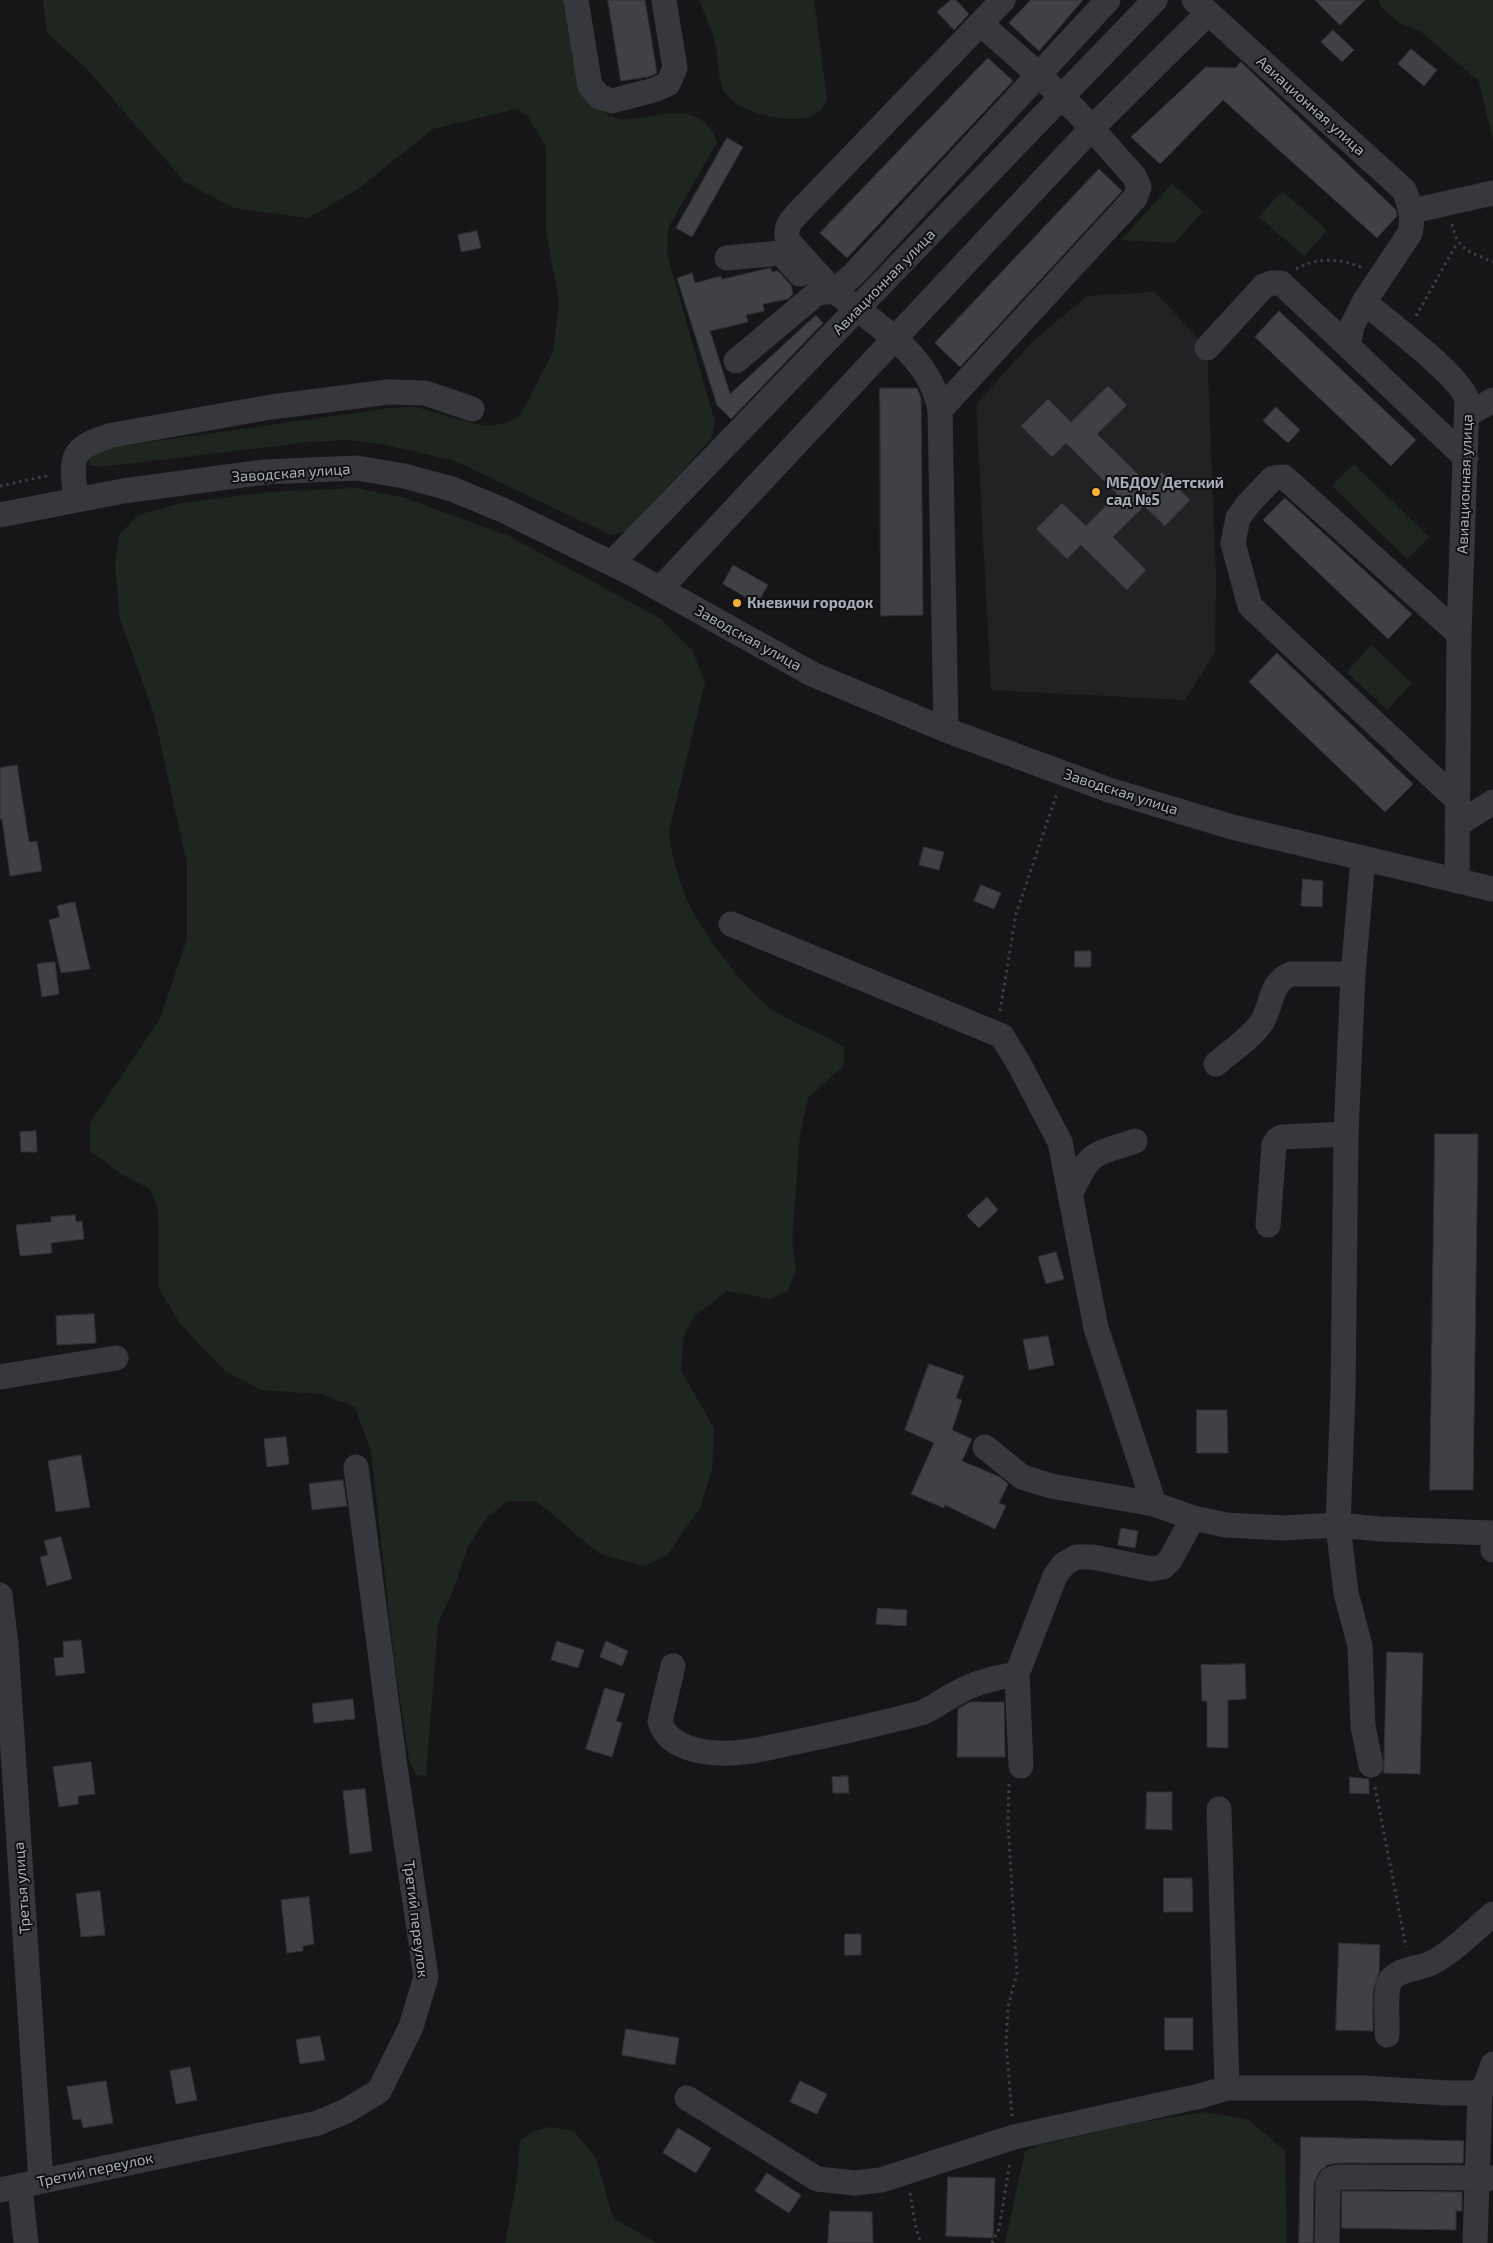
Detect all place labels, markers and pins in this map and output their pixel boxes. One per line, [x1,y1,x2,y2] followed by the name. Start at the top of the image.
[1106,474,1224,509] place label: МБДОУ Детский сад №5
[1090,486,1102,498] marker: МБДОУ Детский сад №5
[747,594,873,612] place label: Кневичи городок
[731,597,743,609] marker: Кневичи городок

